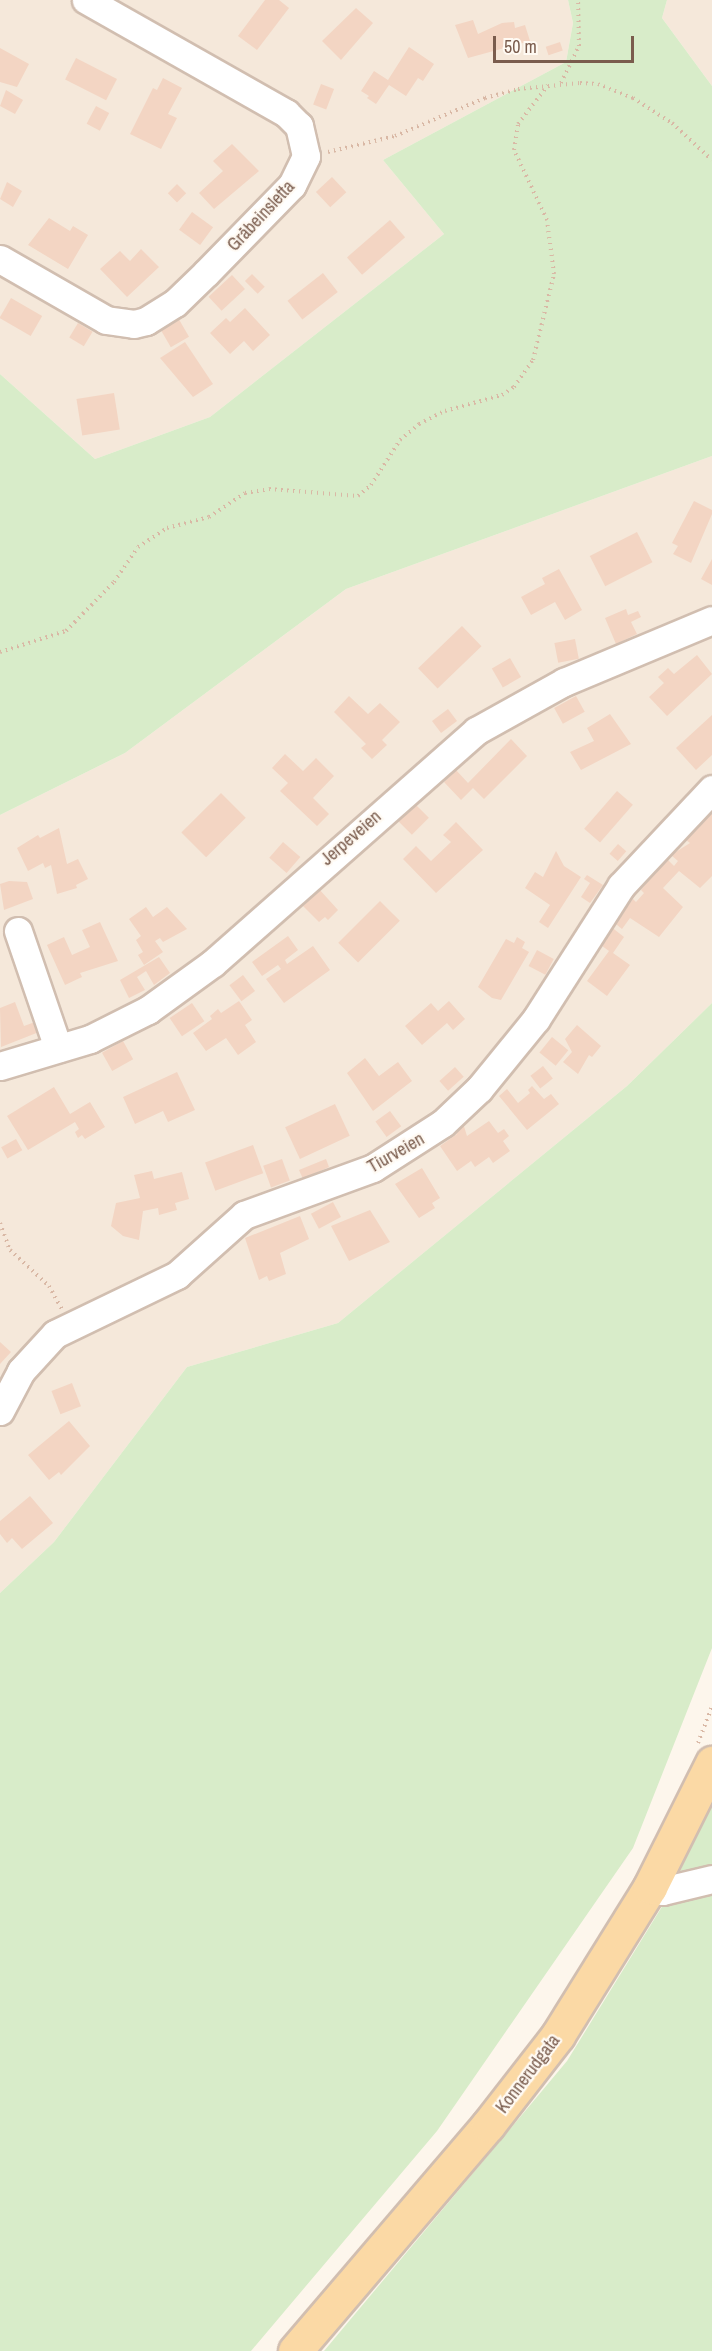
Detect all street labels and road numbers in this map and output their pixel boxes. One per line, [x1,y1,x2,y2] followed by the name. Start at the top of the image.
[223,176,299,256] street label: Gråbeinsletta
[316,806,386,870] street label: Jerpeveien
[364,1128,428,1178] street label: Tiurveien
[491,2030,565,2118] street label: Konnerudgata

